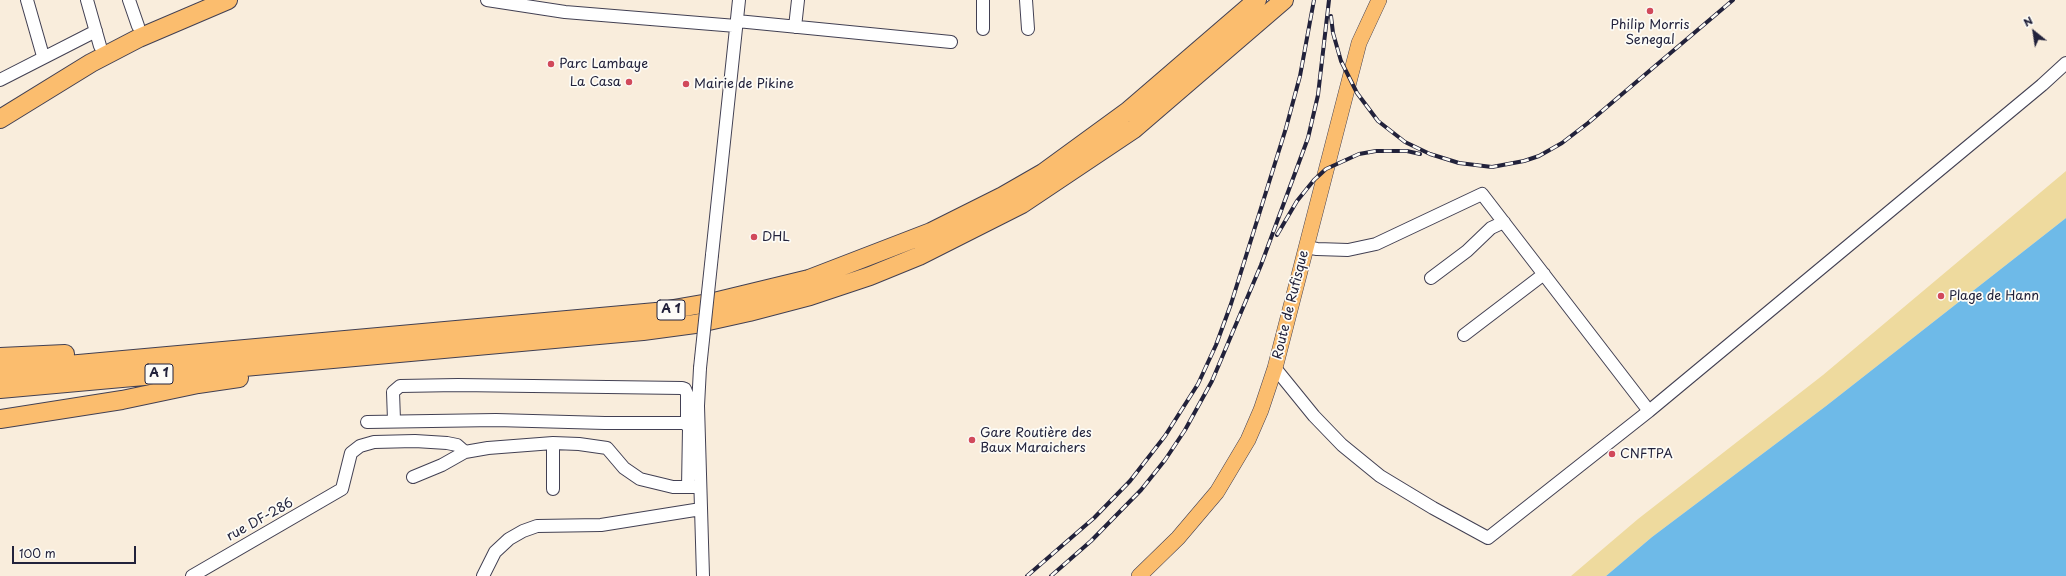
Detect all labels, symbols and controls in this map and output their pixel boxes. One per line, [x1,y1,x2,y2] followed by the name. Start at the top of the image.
[1645,6,1655,16] marker: Philip Morris Senegal
[2014,12,2054,52] north arrow
[2020,12,2036,31] text: N
[1611,17,1689,48] place label: Philip Morris Senegal
[559,56,648,72] place label: Parc Lambaye
[546,59,556,69] marker: Parc Lambaye
[570,74,621,90] place label: La Casa
[694,76,794,92] place label: Mairie de Pikine
[624,77,634,87] marker: La Casa
[681,79,691,89] marker: Mairie de Pikine
[762,229,790,245] place label: DHL
[749,232,759,242] marker: DHL
[1270,249,1312,361] street label: Route de Rufisque
[1949,288,2039,304] place label: Plage de Hann
[1936,291,1946,301] marker: Plage de Hann
[657,300,685,320] road number: A 1
[145,364,173,384] road number: A 1
[980,425,1092,456] place label: Gare Routière des Baux Maraichers
[967,435,977,445] marker: Gare Routière des Baux Maraichers
[1620,446,1673,462] place label: CNFTPA
[1607,449,1617,459] marker: CNFTPA
[224,495,296,545] street label: rue DF-286
[14,538,138,564] scale bar
[19,544,56,562] text: 100 m

